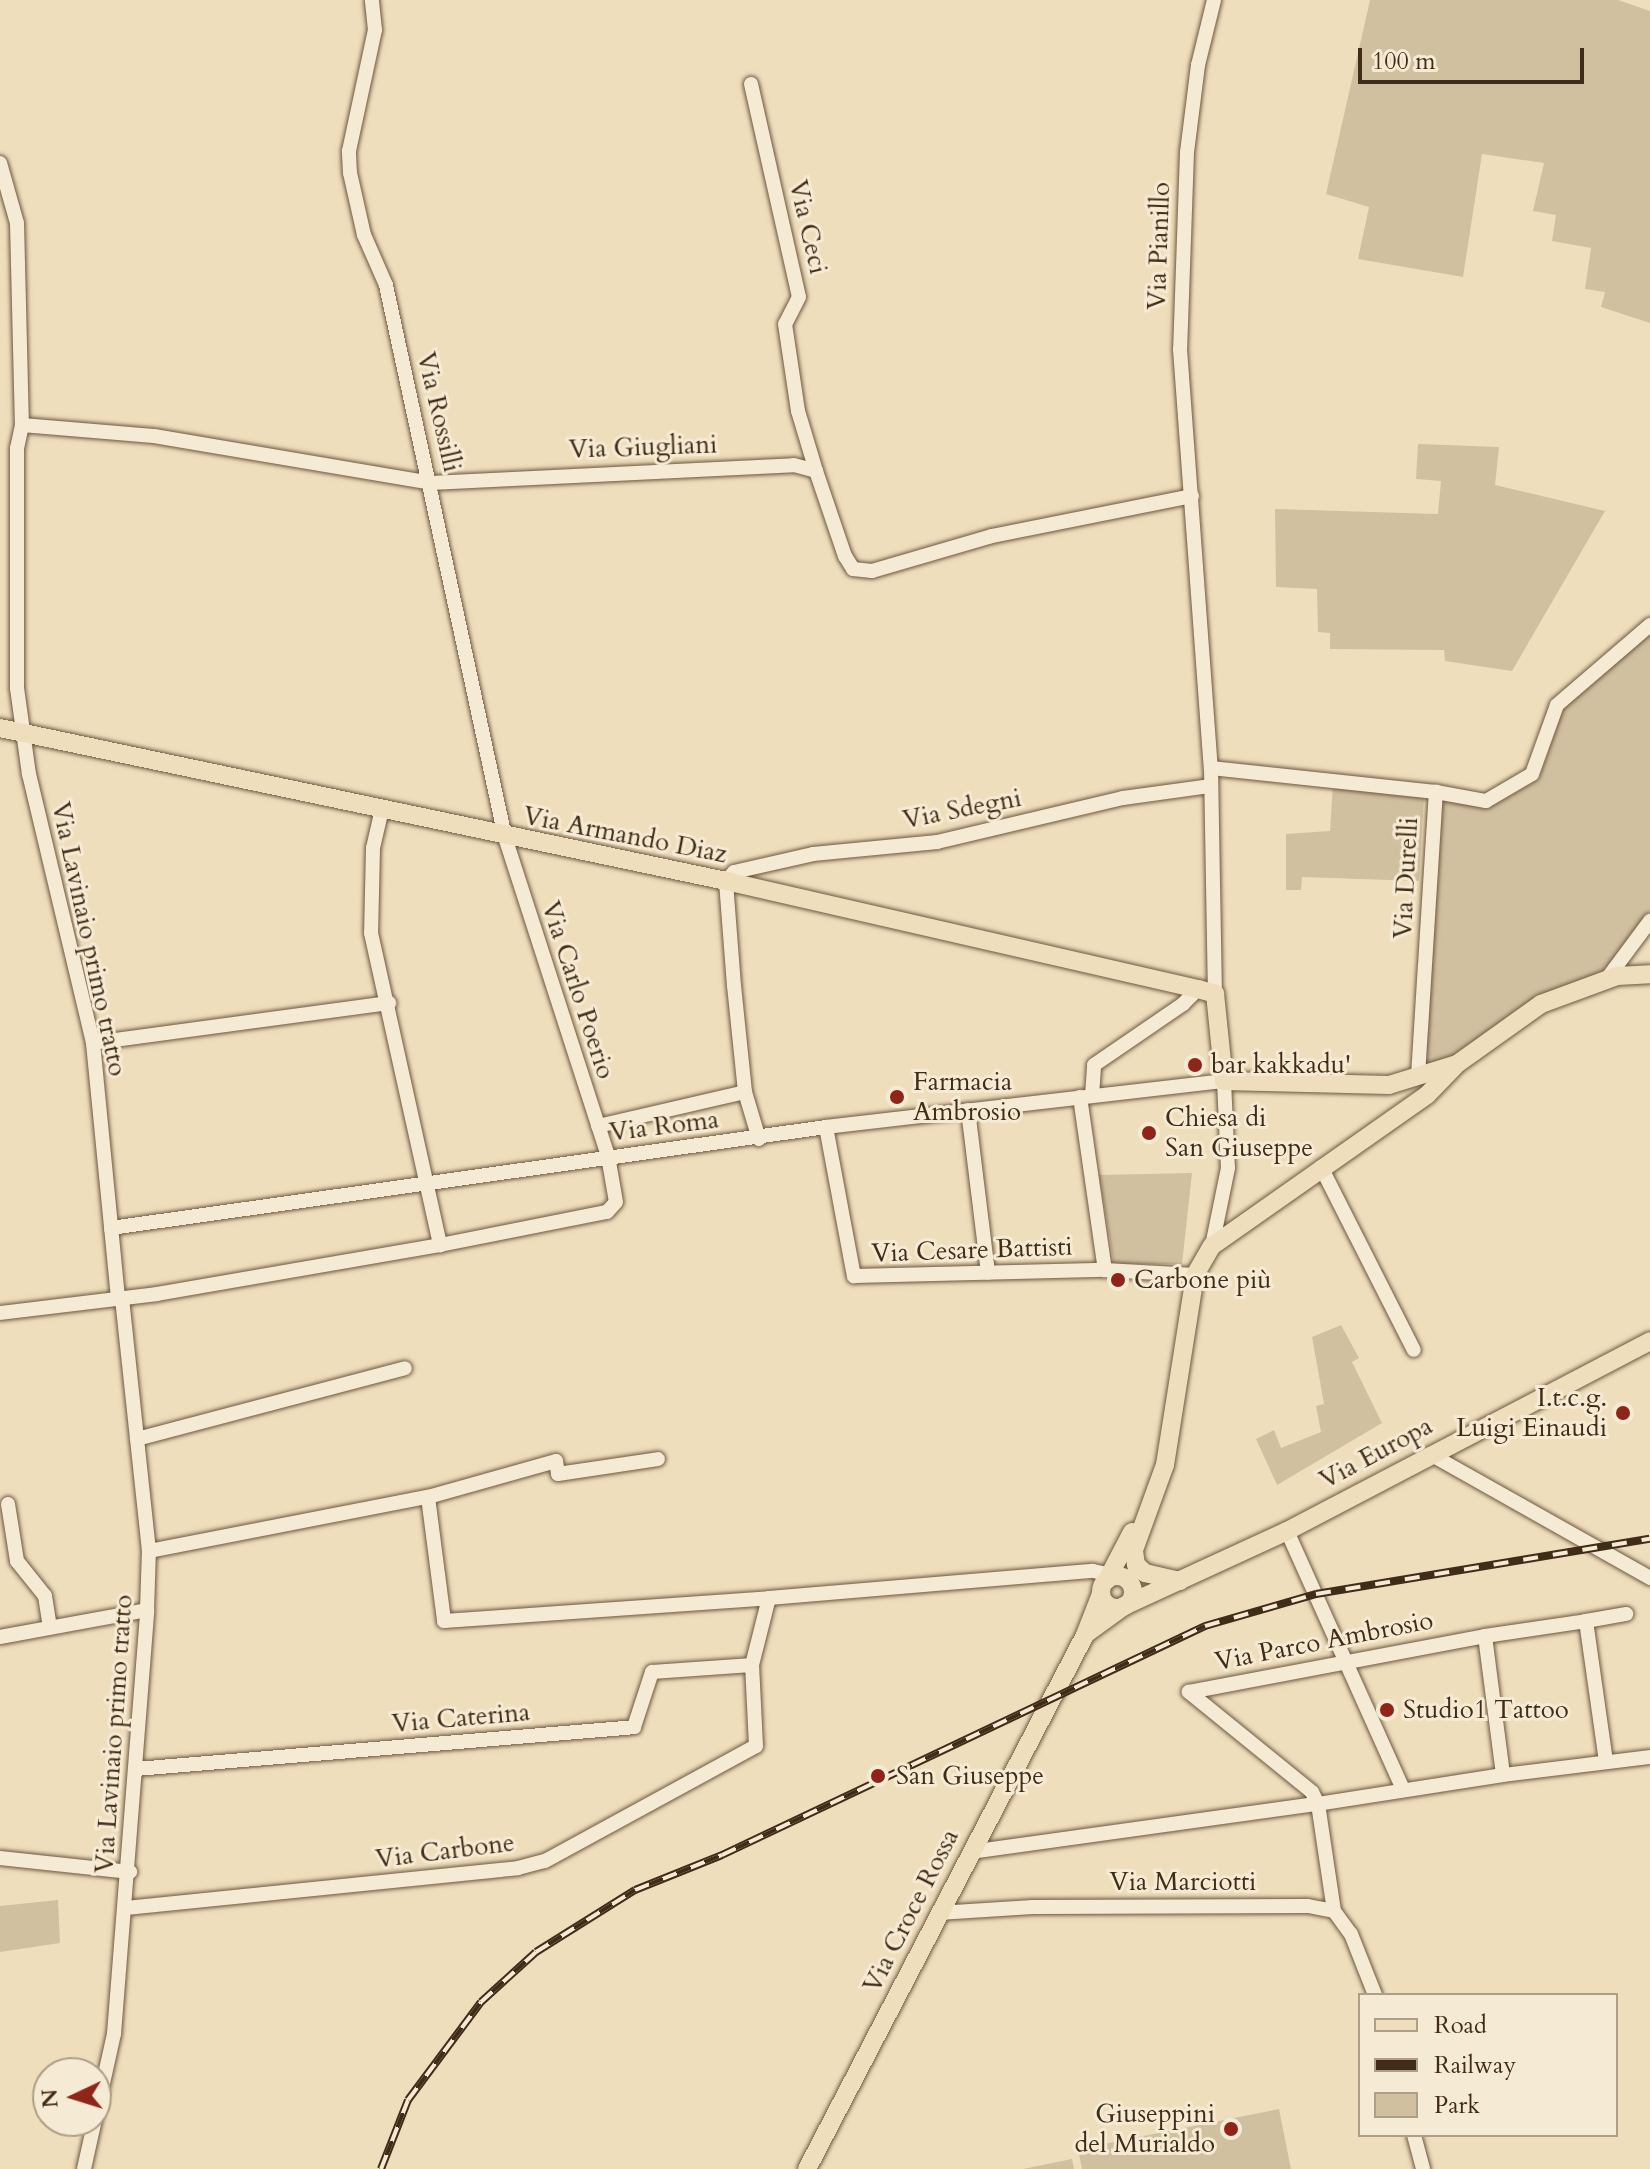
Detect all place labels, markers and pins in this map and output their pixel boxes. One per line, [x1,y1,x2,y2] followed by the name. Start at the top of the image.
[1211,1049,1351,1081] place label: bar kakkadu'
[1186,1056,1204,1074] marker: bar kakkadu'
[913,1066,1021,1128] place label: Farmacia Ambrosio
[888,1088,906,1106] marker: Farmacia Ambrosio
[1165,1102,1313,1164] place label: Chiesa di San Giuseppe
[1140,1124,1158,1142] marker: Chiesa di San Giuseppe
[1134,1264,1272,1296] place label: Carbone più
[1109,1271,1127,1289] marker: Carbone più
[1456,1382,1607,1444] place label: I.t.c.g. Luigi Einaudi
[1614,1404,1632,1422] marker: I.t.c.g. Luigi Einaudi
[1403,1694,1569,1726] place label: Studio1 Tattoo
[1378,1701,1396,1719] marker: Studio1 Tattoo
[896,1760,1044,1792] place label: San Giuseppe
[867,1765,889,1787] marker: San Giuseppe
[1074,2098,1215,2160] place label: Giuseppini del Murialdo
[1222,2120,1240,2138] marker: Giuseppini del Murialdo

